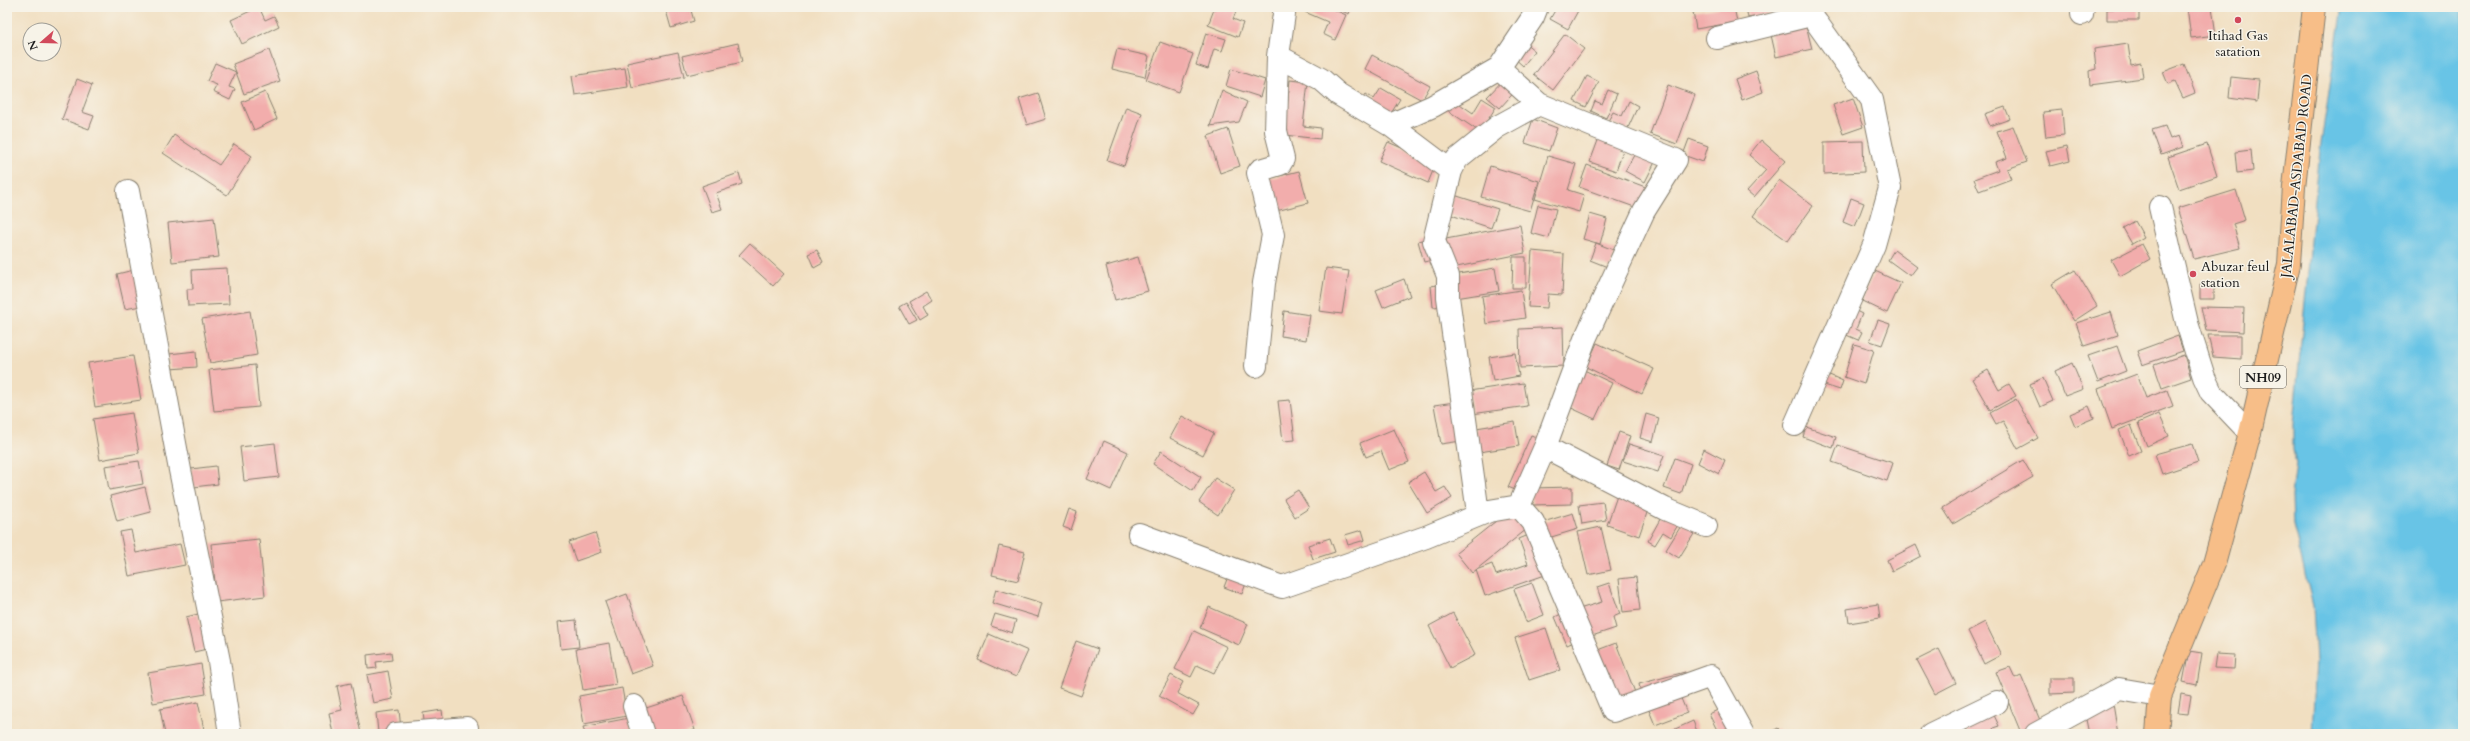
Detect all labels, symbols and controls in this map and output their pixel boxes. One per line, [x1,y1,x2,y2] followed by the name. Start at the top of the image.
[2233,15,2243,25] marker: Itihad Gas satation
[22,22,62,62] north arrow
[2208,26,2268,61] place label: Itihad Gas satation
[24,38,42,52] text: N
[2276,73,2317,281] street label: JALALABAD-ASDABAD ROAD
[2201,257,2270,292] place label: Abuzar feul station
[2188,269,2198,279] marker: Abuzar feul station
[2240,366,2286,388] road number: NH09

